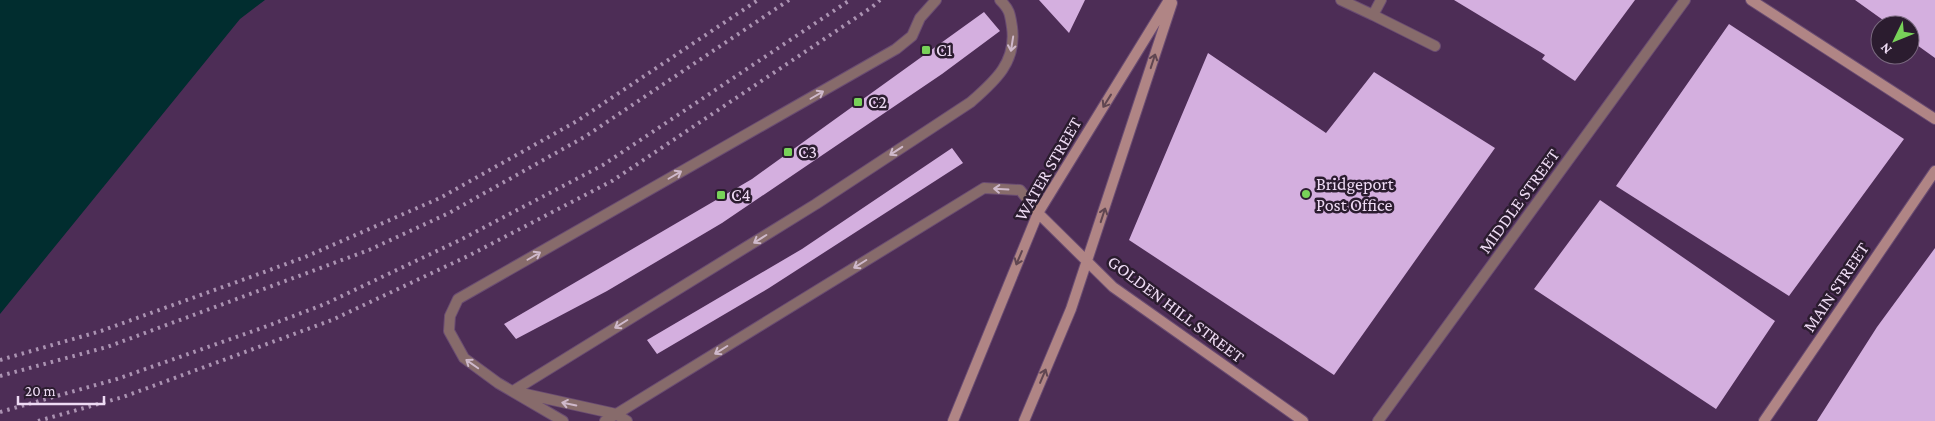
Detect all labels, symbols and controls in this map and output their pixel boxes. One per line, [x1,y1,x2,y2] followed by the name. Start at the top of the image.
[1870,15,1920,65] north arrow
[1007,36,1017,52] one-way arrow
[936,40,953,60] place label: C1
[1876,40,1895,58] text: N
[920,44,932,56] marker: C1
[1149,54,1158,69] one-way arrow
[809,89,823,99] one-way arrow
[868,92,887,112] place label: C2
[1101,94,1111,108] one-way arrow
[852,96,864,108] marker: C2
[1010,114,1086,224] street label: WATER STREET
[798,142,817,162] place label: C3
[889,145,903,156] one-way arrow
[1474,145,1564,257] street label: MIDDLE STREET
[782,146,794,158] marker: C3
[668,170,682,180] one-way arrow
[1316,174,1395,215] place label: Bridgeport Post Office
[993,184,1009,193] one-way arrow
[731,185,751,205] place label: C4
[1300,188,1312,200] marker: Bridgeport Post Office
[715,189,727,201] marker: C4
[1098,208,1108,224] one-way arrow
[753,234,767,244] one-way arrow
[1799,238,1873,335] street label: MAIN STREET
[1014,250,1023,265] one-way arrow
[527,251,542,261] one-way arrow
[1104,251,1248,367] street label: GOLDEN HILL STREET
[853,260,867,270] one-way arrow
[615,320,629,330] one-way arrow
[715,345,729,355] one-way arrow
[465,359,479,369] one-way arrow
[1039,369,1048,384] one-way arrow
[18,374,104,406] scale bar
[25,383,56,399] text: 20 m
[561,399,577,408] one-way arrow

